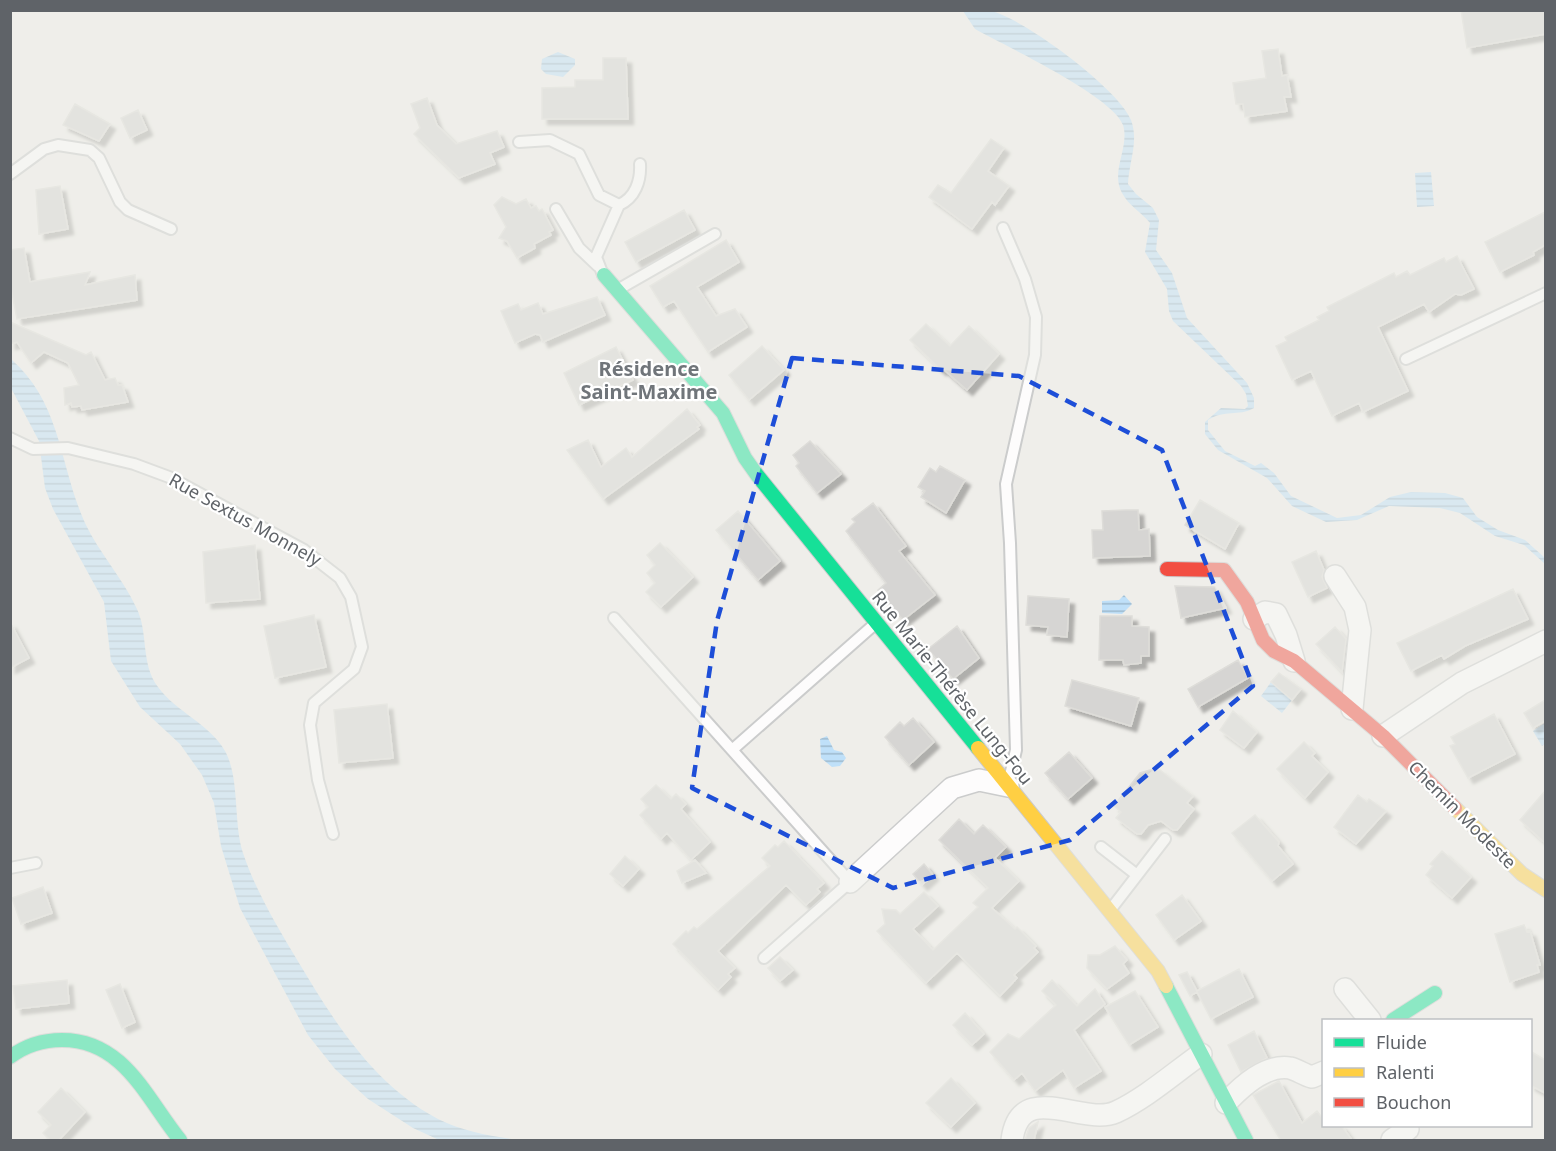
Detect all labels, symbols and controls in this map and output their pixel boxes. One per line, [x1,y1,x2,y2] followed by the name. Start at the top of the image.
[581,355,717,405] district label: Résidence Saint-Maxime
[165,467,327,571] street label: Rue Sextus Monnely
[867,585,1038,789] street label: Rue Marie-Thérèse Lung-Fou
[1403,755,1522,874] street label: Chemin Modeste
[1322,1019,1532,1127] legend
[1376,1030,1427,1054] text: Fluide
[1376,1060,1434,1084] text: Ralenti
[1376,1090,1452,1114] text: Bouchon

